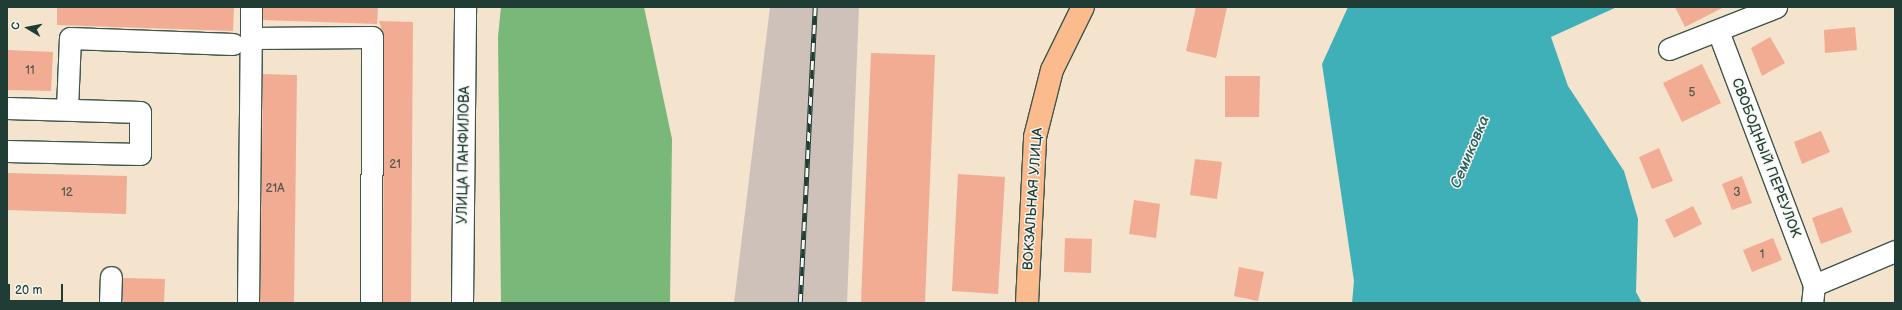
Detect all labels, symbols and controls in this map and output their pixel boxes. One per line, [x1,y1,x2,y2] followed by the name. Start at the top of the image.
[8,8,48,48] north arrow
[9,21,23,31] text: С
[25,64,35,78] house number: 11
[1728,76,1804,240] street label: СВОБОДНЫЙ ПЕРЕУЛОК
[454,86,474,224] street label: УЛИЦА ПАНФИЛОВА
[1689,86,1695,100] house number: 5
[1447,113,1493,191] water label: Семиковка
[1020,127,1046,271] street label: ВОКЗАЛЬНАЯ УЛИЦА
[389,158,401,172] house number: 21
[266,182,284,196] house number: 21А
[61,186,73,200] house number: 12
[1733,186,1741,200] house number: 3
[1760,248,1764,262] house number: 1
[10,276,65,302] scale bar
[15,283,42,298] text: 20 m

